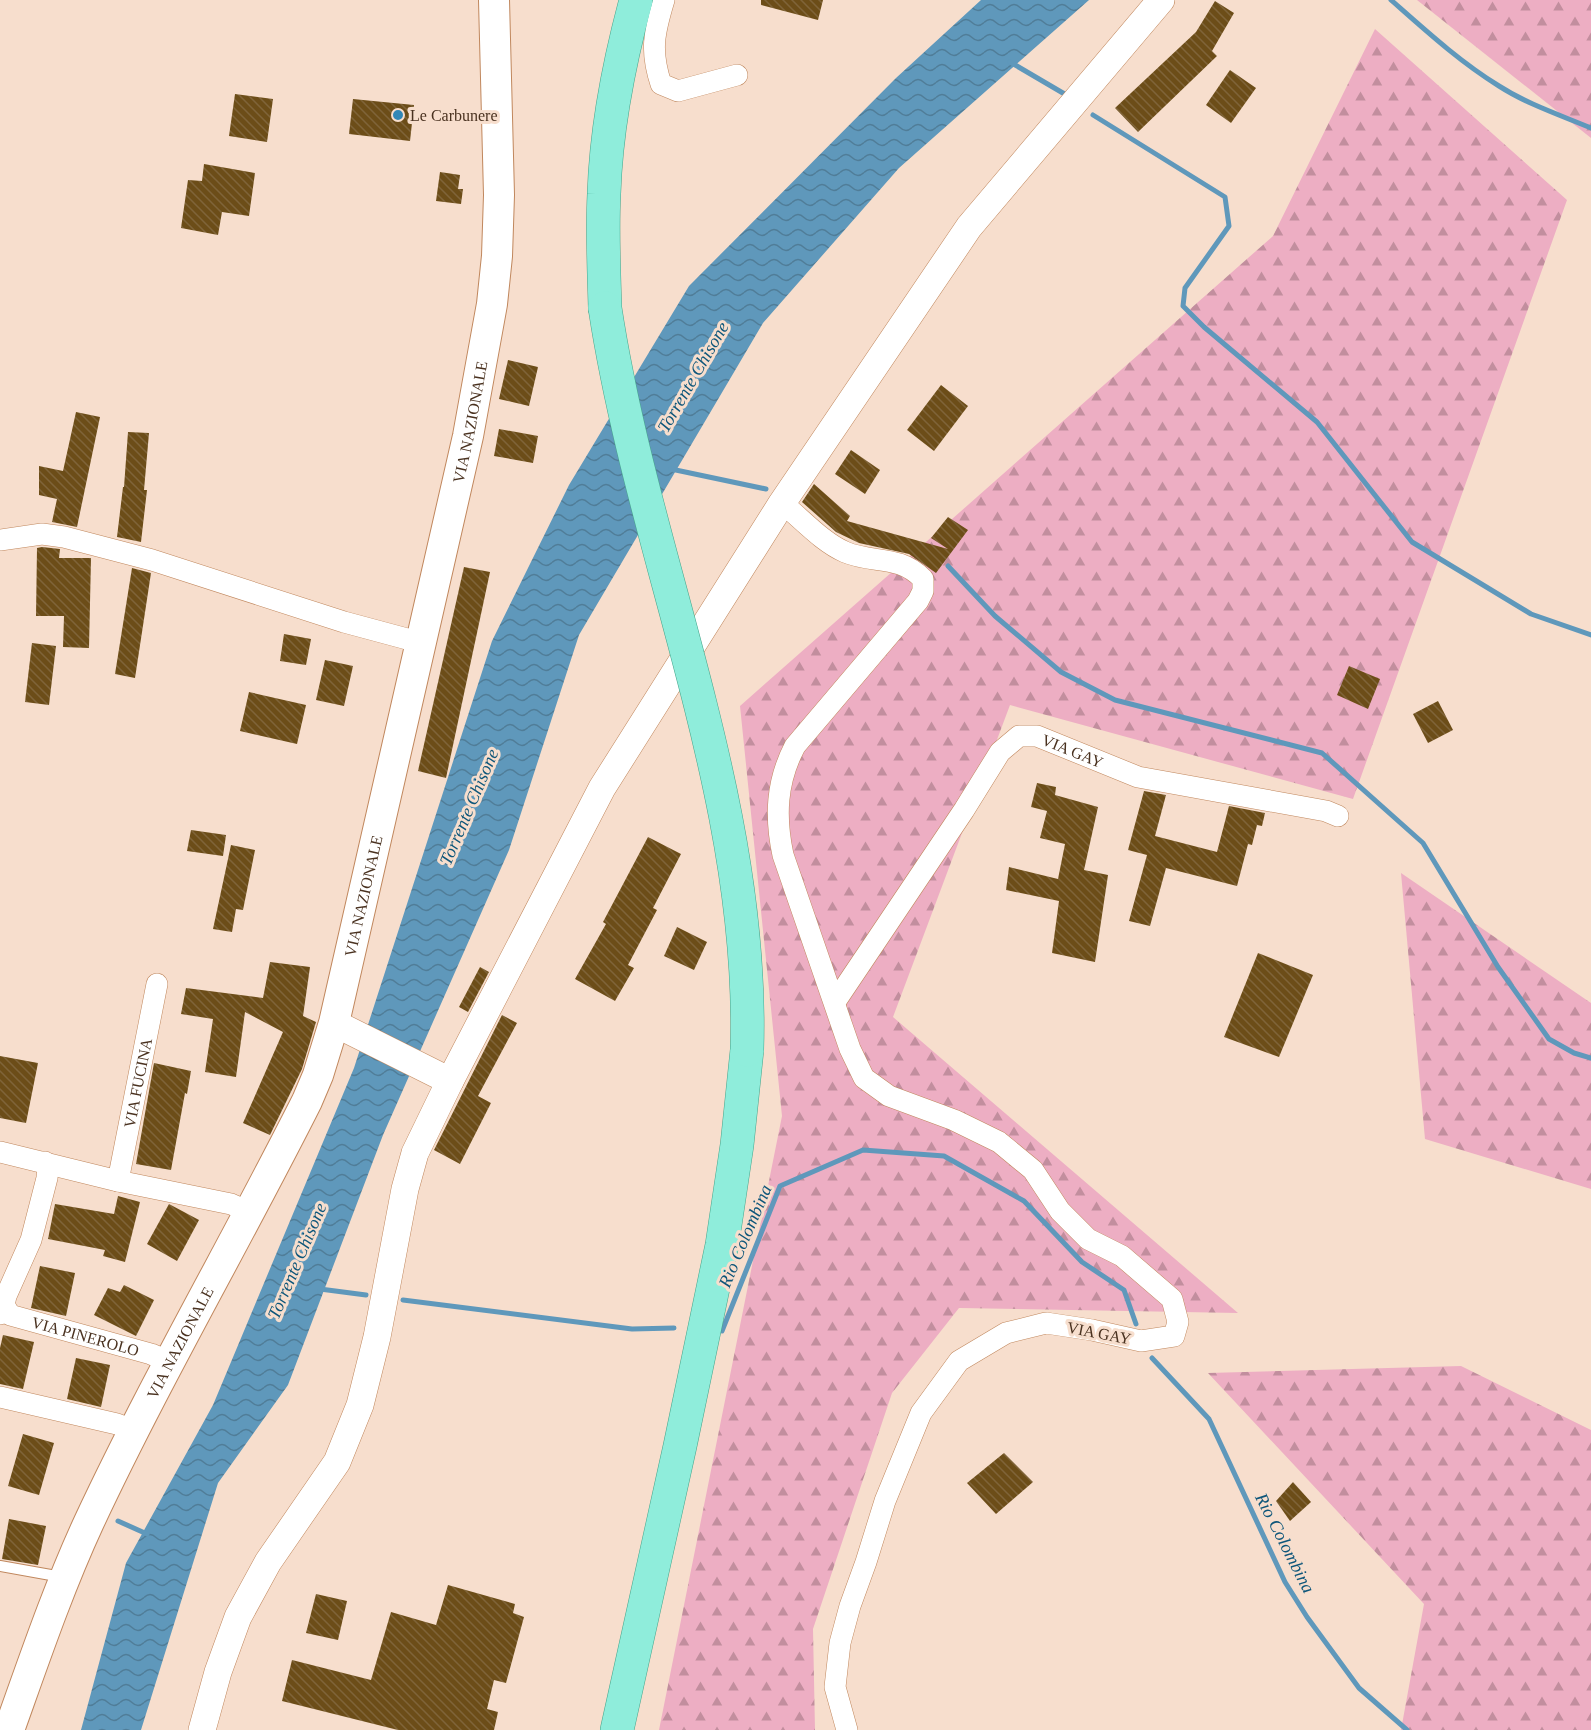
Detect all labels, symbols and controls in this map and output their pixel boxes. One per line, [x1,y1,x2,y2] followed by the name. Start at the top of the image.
[410,107,498,124] place label: Le Carbunere
[391,108,405,122] marker: Le Carbunere
[653,318,733,436] water label: Torrente Chisone
[449,359,490,485] street label: VIA NAZIONALE
[1040,730,1106,771] street label: VIA GAY
[436,746,502,868] water label: Torrente Chisone
[341,834,385,958] street label: VIA NAZIONALE
[120,1036,155,1129] street label: VIA FUCINA
[714,1182,776,1291] water label: Rio Colombina
[264,1200,330,1322] water label: Torrente Chisone
[143,1284,216,1401] street label: VIA NAZIONALE
[30,1313,141,1359] street label: VIA PINEROLO
[1066,1318,1133,1348] street label: VIA GAY
[1251,1489,1319,1596] water label: Rio Colombina

